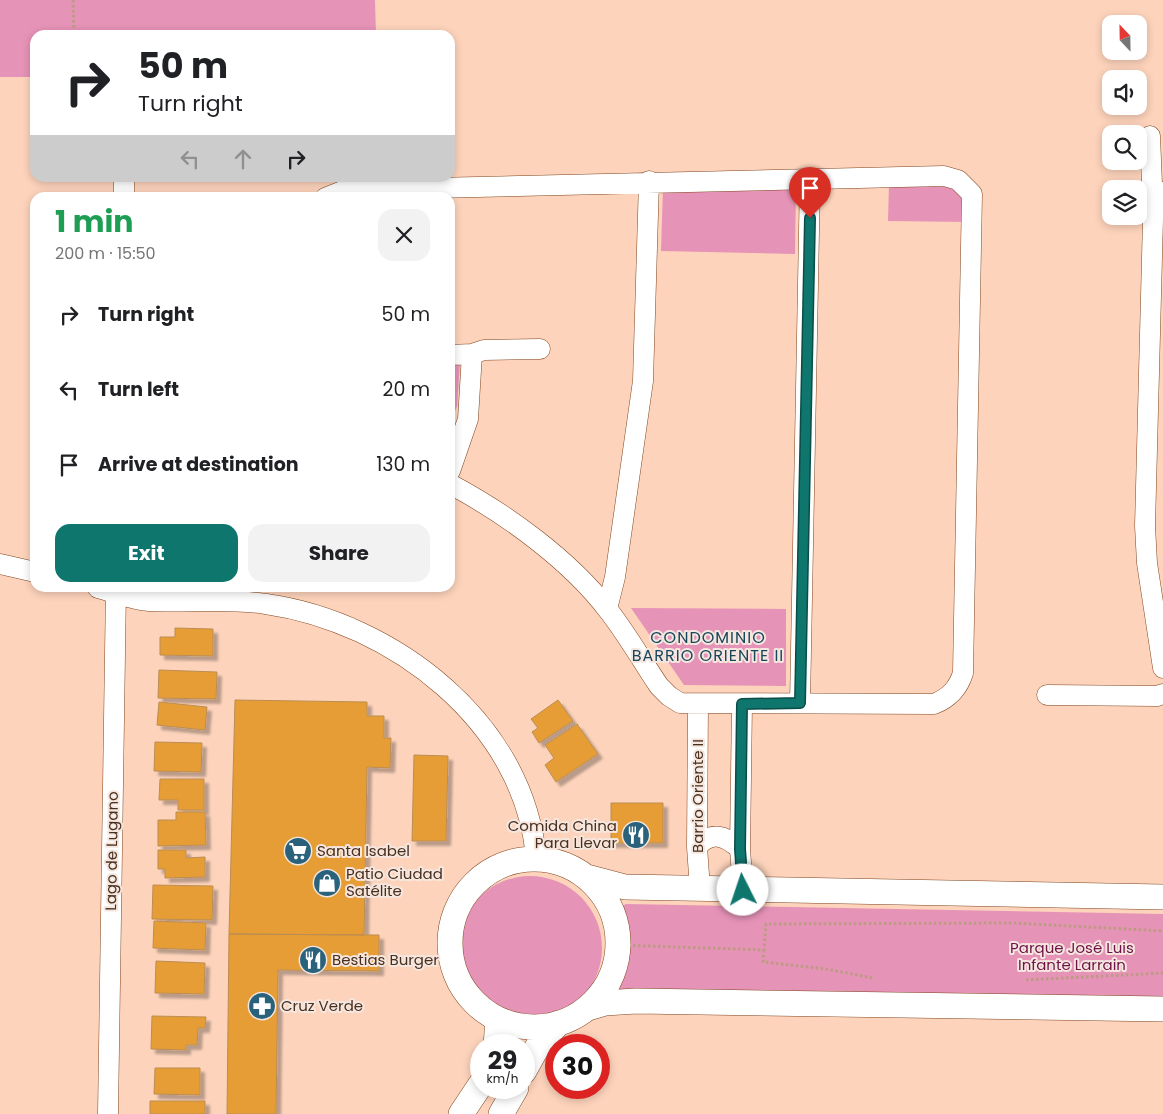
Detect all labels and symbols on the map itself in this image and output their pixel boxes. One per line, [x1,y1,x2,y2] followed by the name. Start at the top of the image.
[1102,15,1148,60] north arrow
[789,167,831,218] pin
[632,626,784,667] district label: CONDOMINIO BARRIO ORIENTE II
[687,739,708,853] street label: Barrio Oriente II
[100,791,123,911] street label: Lago de Lugano
[508,815,617,853] place label: Comida China Para Llevar
[621,820,651,850] restaurant icon: Comida China Para Llevar
[283,836,313,866] supermarket icon: Santa Isabel
[317,840,410,861] place label: Santa Isabel
[346,863,443,901] place label: Patio Ciudad Satélite
[716,863,768,915] position arrow
[312,868,342,898] shop icon: Patio Ciudad Satélite
[1010,937,1134,975] park label: Parque José Luis Infante Larrain
[298,945,328,975] restaurant icon: Bestias Burger
[332,949,439,970] place label: Bestias Burger
[247,991,277,1021] pharmacy icon: Cruz Verde
[281,995,363,1016] place label: Cruz Verde
[545,1034,610,1099] speed limit sign: 30

